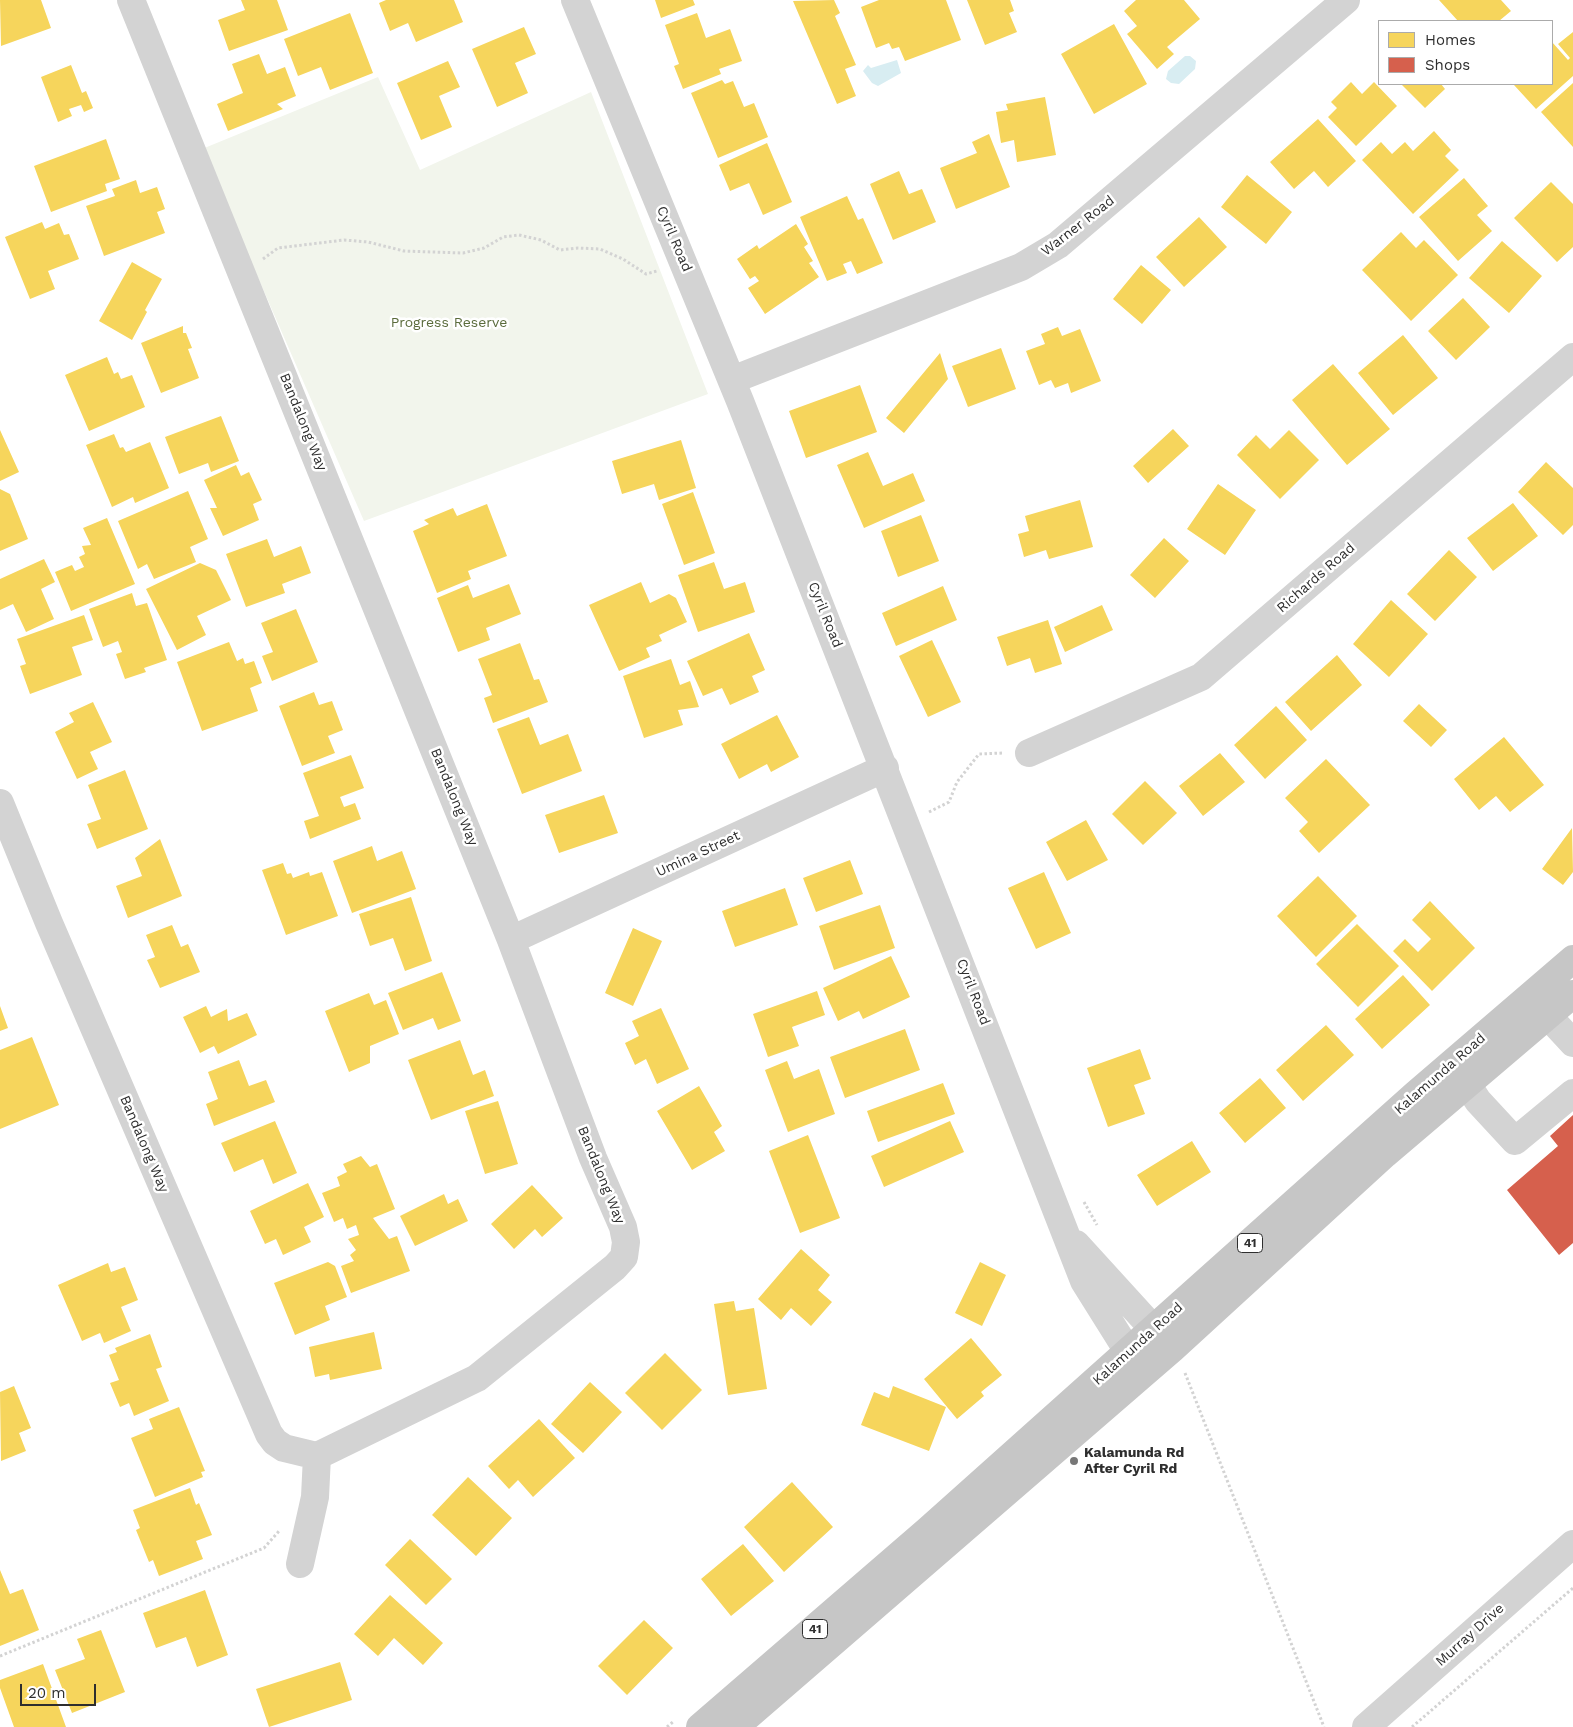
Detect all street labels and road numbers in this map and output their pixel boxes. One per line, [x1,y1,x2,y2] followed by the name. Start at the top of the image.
[1038,192,1118,260] street label: Warner Road
[653,204,695,274] street label: Cyril Road
[276,371,330,473] street label: Bandalong Way
[1274,540,1358,616] street label: Richards Road
[804,580,846,650] street label: Cyril Road
[427,746,481,848] street label: Bandalong Way
[653,827,743,881] street label: Umina Street
[953,957,993,1027] street label: Cyril Road
[1391,1030,1489,1118] street label: Kalamunda Road
[116,1093,172,1195] street label: Bandalong Way
[574,1124,628,1226] street label: Bandalong Way
[1238,1234,1262,1252] road number: 41
[1089,1299,1187,1389] street label: Kalamunda Road
[1432,1600,1508,1670] street label: Murray Drive
[802,1620,828,1638] road number: 41

